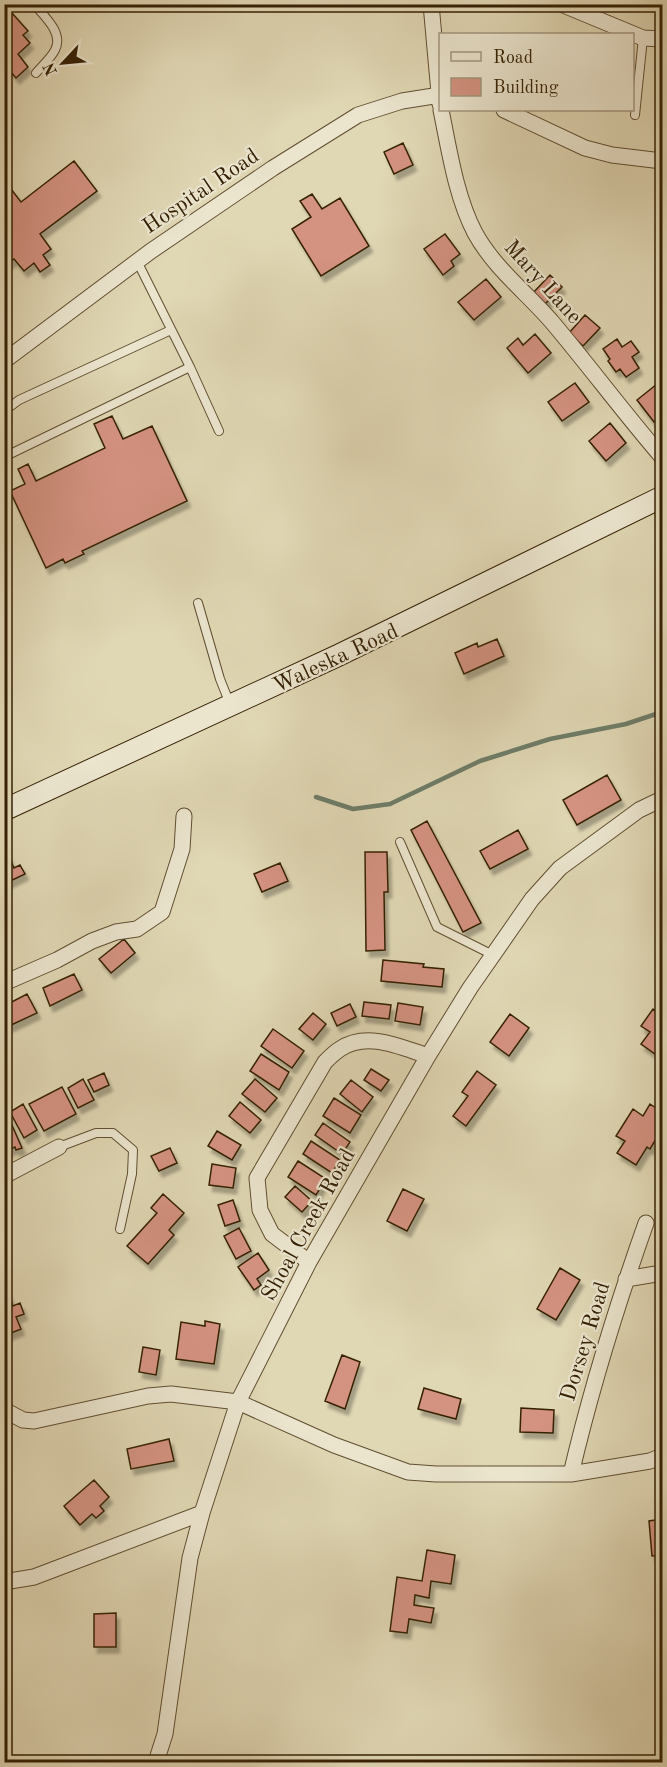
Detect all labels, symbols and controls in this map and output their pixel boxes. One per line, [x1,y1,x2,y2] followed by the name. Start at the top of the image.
[33,33,93,93] north arrow
[439,33,634,111] legend
[493,49,533,67] text: Road
[41,59,61,78] text: N
[493,79,559,97] text: Building
[139,145,263,238] street label: Hospital Road
[500,236,585,328] street label: Mary Lane
[270,620,402,697] street label: Waleska Road
[258,1145,360,1305] street label: Shoal Creek Road
[557,1279,615,1404] street label: Dorsey Road

